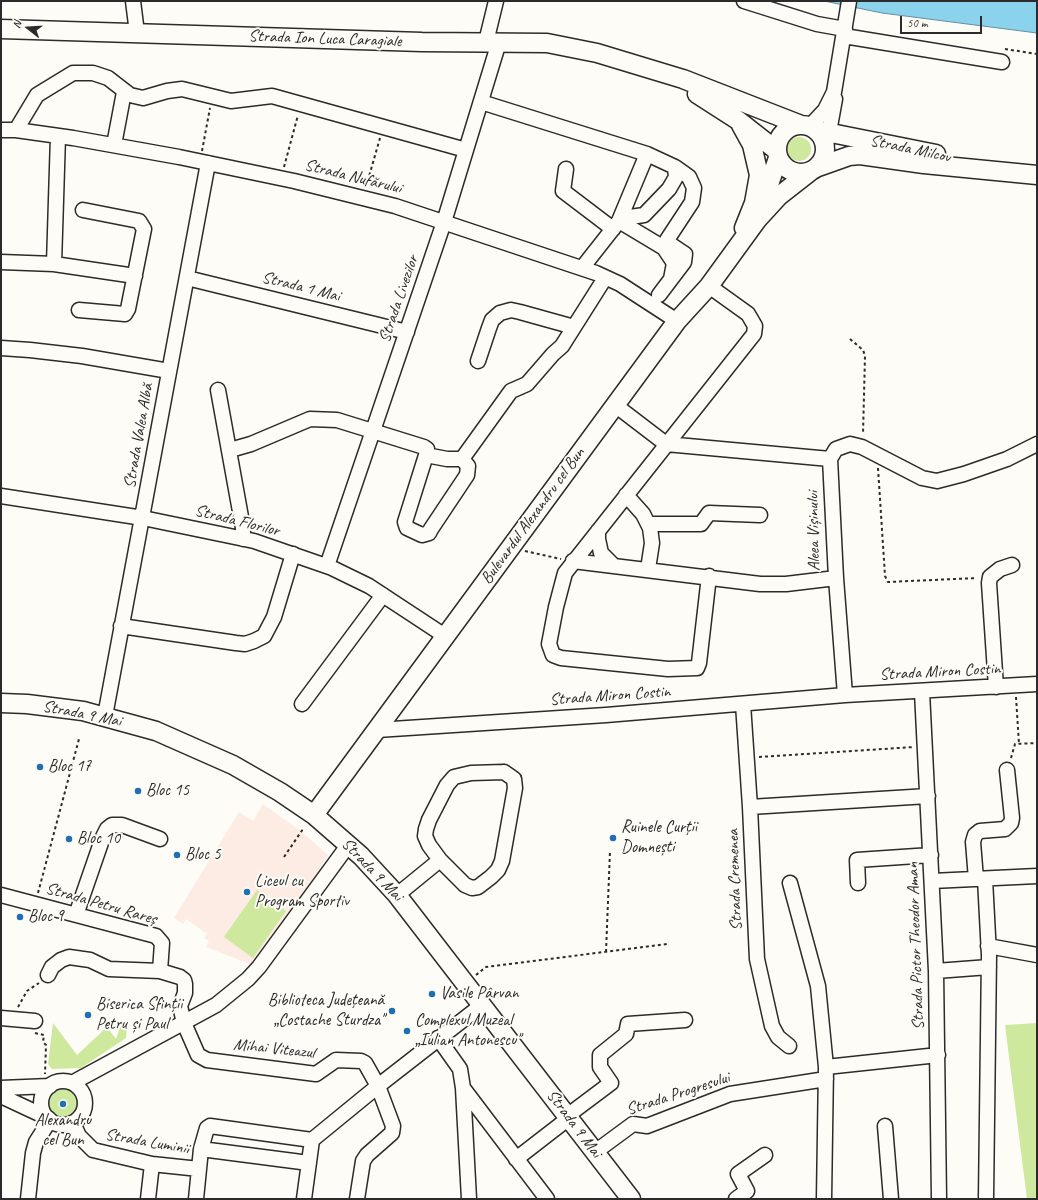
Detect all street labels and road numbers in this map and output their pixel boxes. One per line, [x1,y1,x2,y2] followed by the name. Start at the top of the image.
[248,26,402,52] street label: Strada Ion Luca Caragiale
[868,131,952,167] street label: Strada Milcov
[302,155,404,199] street label: Strada Nufărului
[375,253,423,345] street label: Strada Livezilor
[260,267,342,307] street label: Strada 1 Mai
[120,382,158,490] street label: Strada Valea Albă
[477,444,589,588] street label: Bulevardul Alexandru cel Bun
[803,491,825,571] street label: Aleea Vișinului
[193,501,281,541] street label: Strada Florilor
[879,659,1001,685] street label: Strada Miron Costin
[549,682,671,710] street label: Strada Miron Costin
[41,696,123,732] street label: Strada 9 Mai
[723,829,747,931] street label: Strada Cremenea
[337,834,407,906] street label: Strada 9 Mai
[903,862,929,1030] street label: Strada Pictor Theodor Aman
[43,878,159,930] street label: Strada Petru Rareș
[232,1035,316,1063] street label: Mihai Viteazul
[624,1068,732,1120] street label: Strada Progresului
[542,1086,606,1162] street label: Strada 9 Mai
[103,1125,191,1159] street label: Strada Luminii

